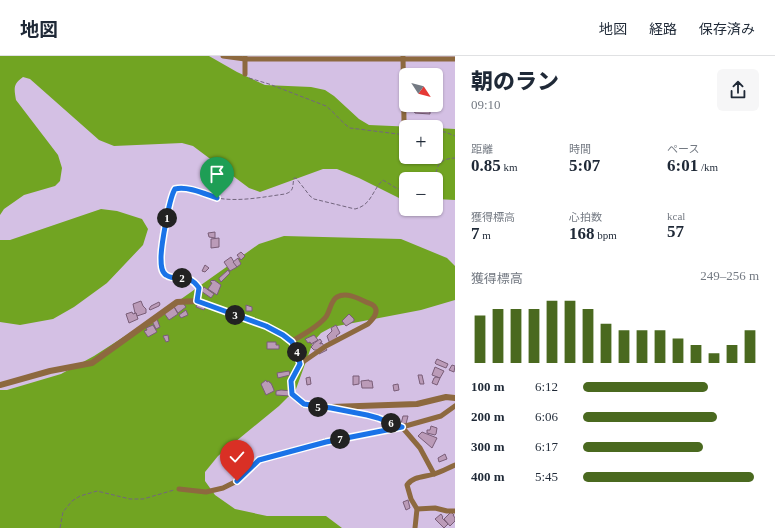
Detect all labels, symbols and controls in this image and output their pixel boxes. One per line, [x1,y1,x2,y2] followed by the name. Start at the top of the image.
[20,19,58,40] text: 地図
[599,22,627,37] text: 地図
[649,22,677,37] text: 経路
[699,22,755,37] text: 保存済み
[399,68,443,112] north arrow
[399,68,443,216] map controls
[471,69,559,94] text: 朝のラン
[717,69,759,111] button: share
[471,97,501,112] text: 09:10
[399,120,443,164] button: +
[471,143,493,155] text: 距離
[569,143,591,155] text: 時間
[667,143,699,155] text: ペース
[471,156,501,175] text: 0.85
[569,156,600,175] text: 5:07
[667,156,698,175] text: 6:01
[200,157,234,198] pin
[501,161,518,173] text: km
[698,161,718,173] text: /km
[206,163,228,185] icon: arrive
[399,172,443,216] button: −
[157,208,177,228] pin: 1
[667,210,685,222] text: kcal
[471,211,515,223] text: 獲得標高
[569,211,602,223] text: 心拍数
[164,212,170,224] text: 1
[667,222,684,241] text: 57
[471,224,480,243] text: 7
[569,224,595,243] text: 168
[480,229,491,241] text: m
[595,229,617,241] text: bpm
[172,268,192,288] pin: 2
[700,268,759,283] text: 249–256 m
[471,271,523,286] text: 獲得標高
[179,272,185,284] text: 2
[225,305,245,325] pin: 3
[232,309,238,321] text: 3
[287,342,307,362] pin: 4
[294,346,300,358] text: 4
[471,379,505,394] text: 100 m
[535,379,558,394] text: 6:12
[308,397,328,417] pin: 5
[315,401,321,413] text: 5
[471,409,505,424] text: 200 m
[535,409,558,424] text: 6:06
[381,413,401,433] pin: 6
[388,417,394,429] text: 6
[330,429,350,449] pin: 7
[337,433,343,445] text: 7
[471,439,505,454] text: 300 m
[535,439,558,454] text: 6:17
[220,440,254,481] pin
[226,446,248,468] icon: check
[471,469,505,484] text: 400 m
[535,469,558,484] text: 5:45

